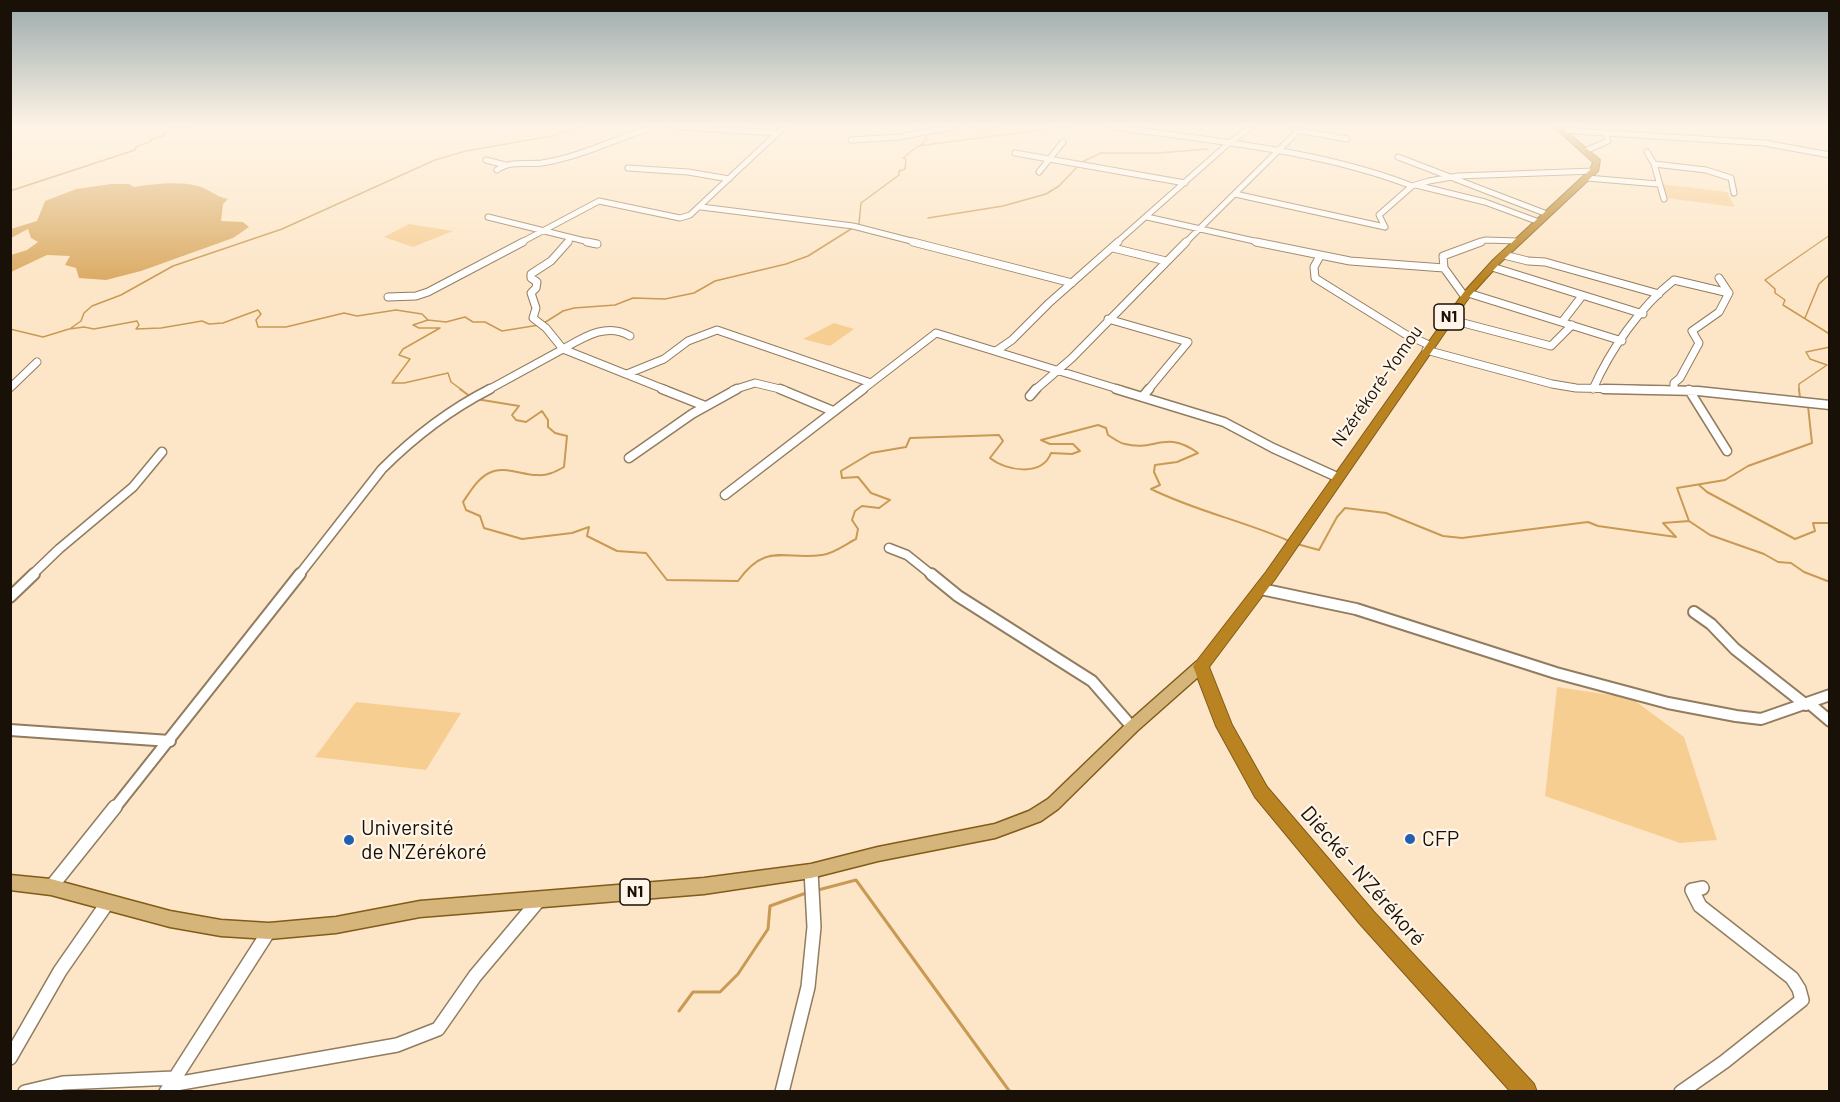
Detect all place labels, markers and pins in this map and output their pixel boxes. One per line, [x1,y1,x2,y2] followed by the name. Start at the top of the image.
[361,815,487,865] place label: Université de N'Zérékoré
[1422,826,1459,852] place label: CFP
[1403,832,1417,846] marker: CFP
[342,833,356,847] marker: Université de N'Zérékoré

